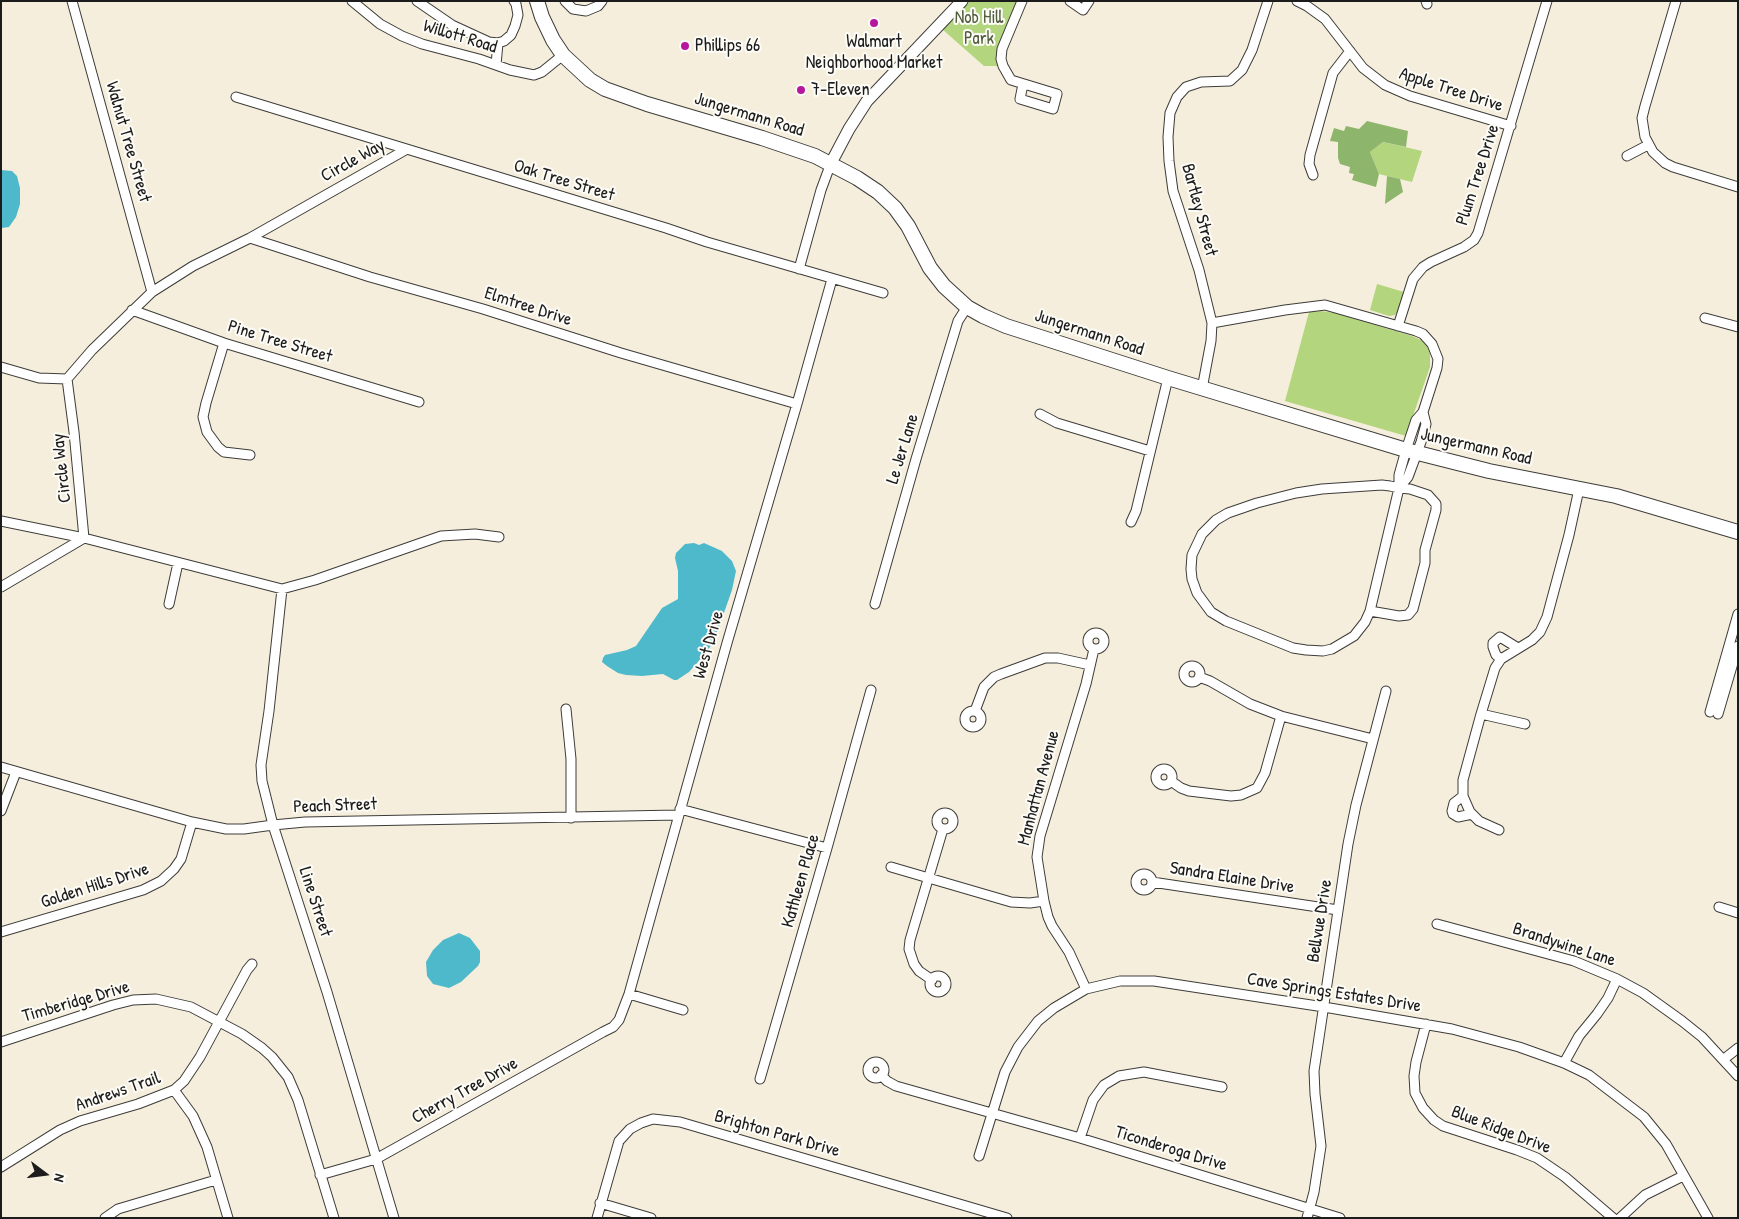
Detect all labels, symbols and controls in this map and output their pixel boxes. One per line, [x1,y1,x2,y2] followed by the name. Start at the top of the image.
[955,7,1003,50] park label: Nob Hill Park
[420,16,500,58] street label: Willott Road
[868,17,880,29] marker: Walmart Neighborhood Market
[806,31,942,74] place label: Walmart Neighborhood Market
[695,35,760,57] place label: Phillips 66
[679,40,691,52] marker: Phillips 66
[1396,63,1506,117] street label: Apple Tree Drive
[100,79,156,205] street label: Walnut Tree Street
[811,79,870,101] place label: 7-Eleven
[795,84,807,96] marker: 7-Eleven
[692,88,806,142] street label: Jungermann Road
[1452,122,1504,228] street label: Plum Tree Drive
[317,135,389,187] street label: Circle Way
[511,155,617,207] street label: Oak Tree Street
[1176,161,1222,259] street label: Bartley Street
[482,283,574,331] street label: Elmtree Drive
[1032,305,1146,361] street label: Jungermann Road
[225,316,335,368] street label: Pine Tree Street
[882,411,924,487] street label: Le Jer Lane
[1418,424,1534,470] street label: Jungermann Road
[48,432,76,504] street label: Circle Way
[689,609,729,681] street label: West Drive
[1013,728,1065,848] street label: Manhattan Avenue
[293,794,377,818] street label: Peach Street
[777,832,825,930] street label: Kathleen Place
[1168,857,1296,899] street label: Sandra Elaine Drive
[38,858,152,914] street label: Golden Hills Drive
[294,864,336,940] street label: Line Street
[1303,878,1337,964] street label: Bellvue Drive
[1510,918,1618,972] street label: Brandywine Lane
[1245,969,1423,1017] street label: Cave Springs Estates Drive
[20,976,132,1028] street label: Timberidge Drive
[408,1053,522,1129] street label: Cherry Tree Drive
[73,1067,163,1117] street label: Andrews Trail
[1448,1101,1554,1159] street label: Blue Ridge Drive
[712,1106,842,1162] street label: Brighton Park Drive
[1112,1122,1230,1176] street label: Ticonderoga Drive
[20,1149,70,1199] north arrow
[50,1172,70,1184] text: N

